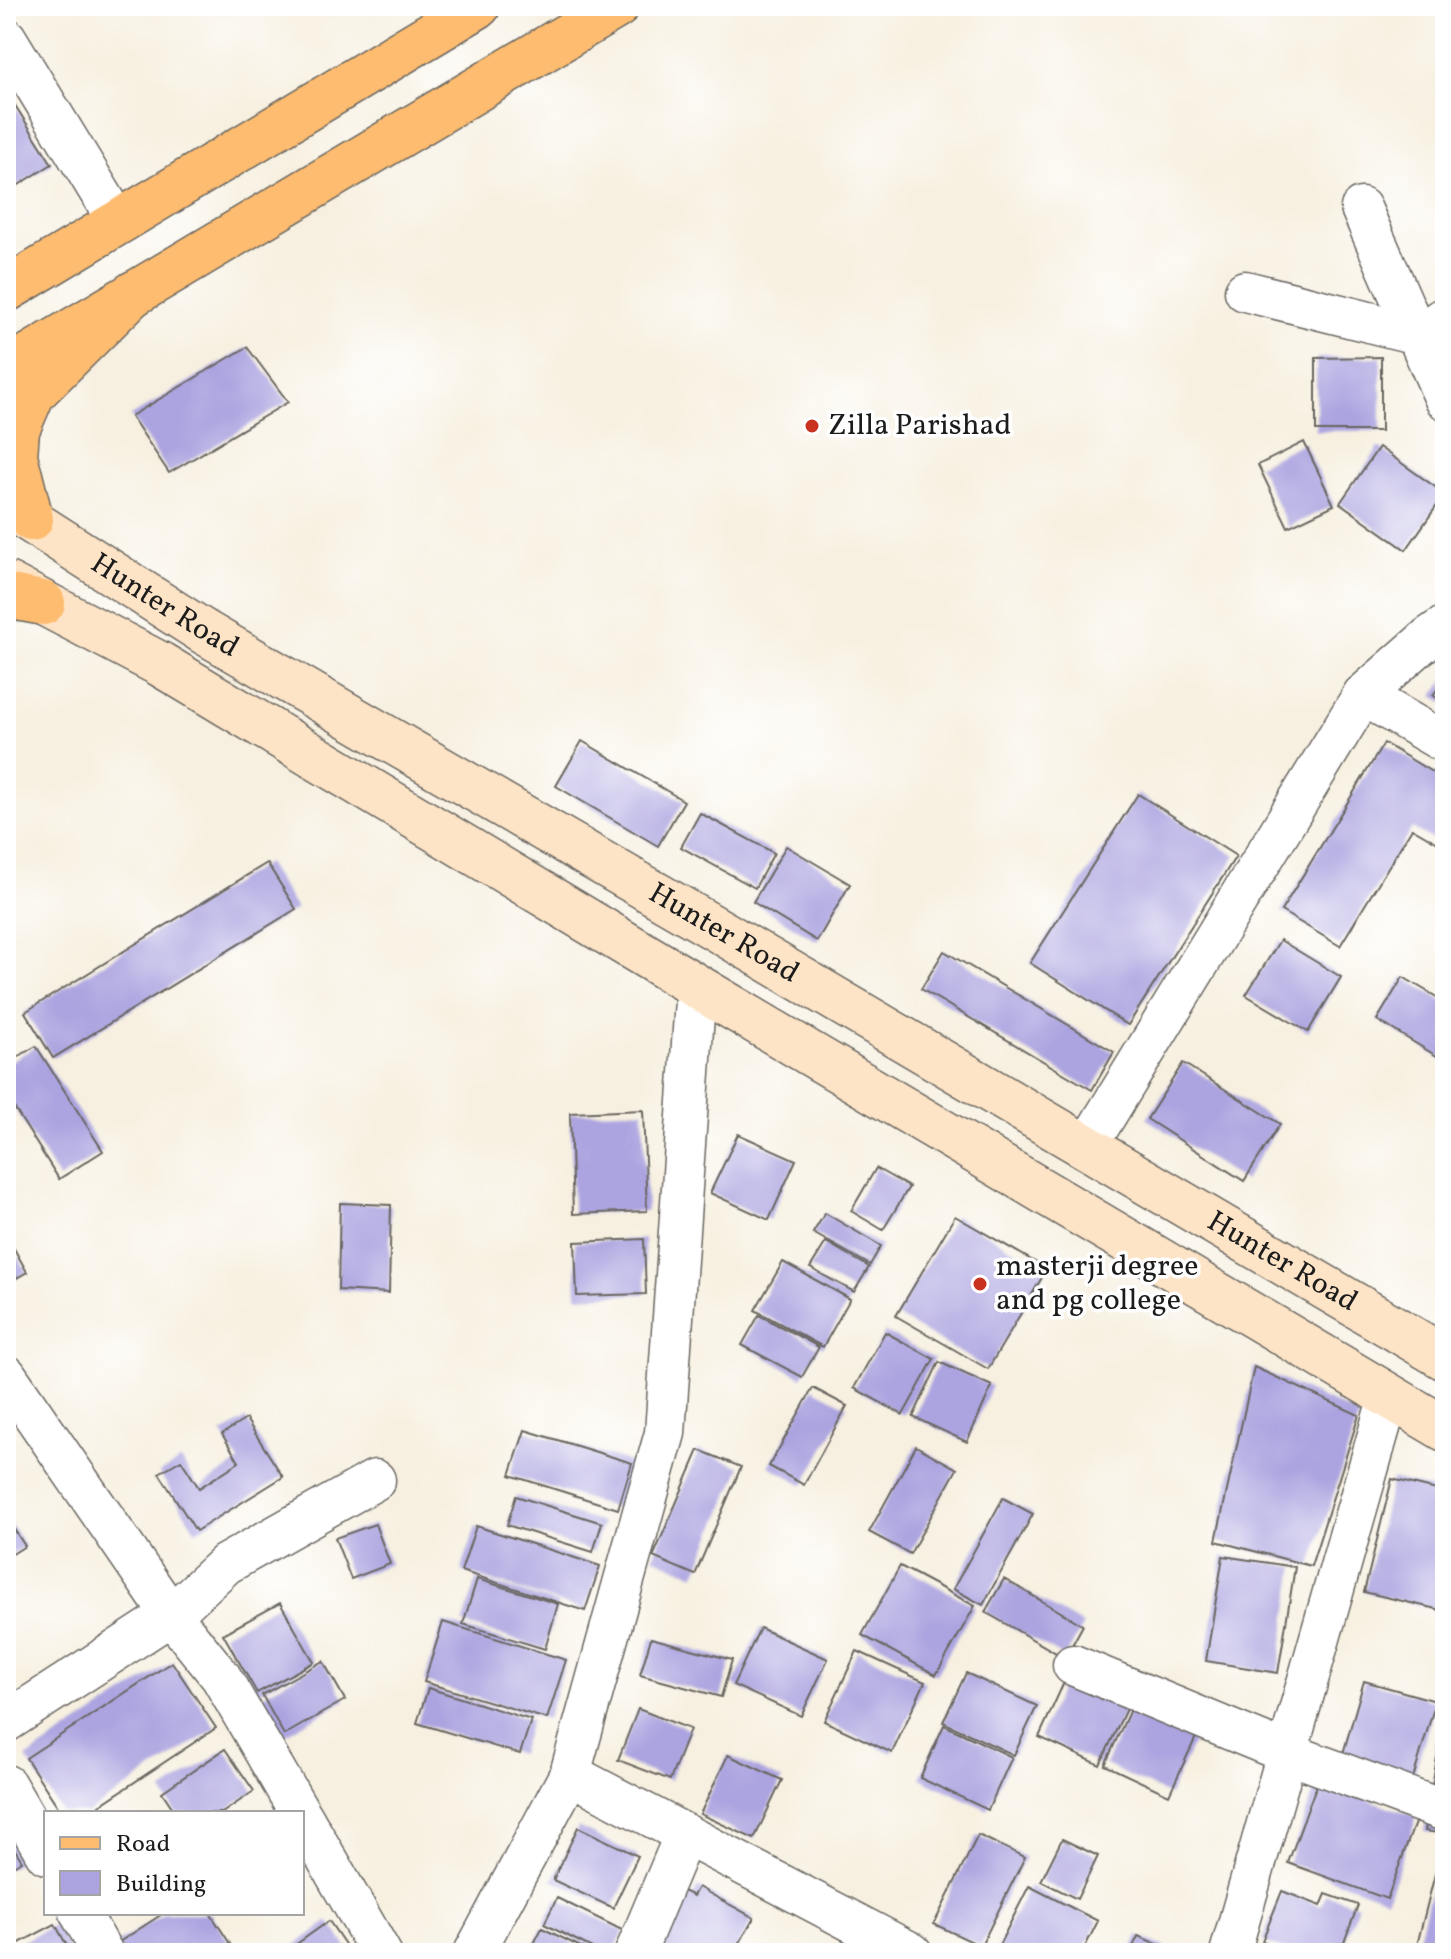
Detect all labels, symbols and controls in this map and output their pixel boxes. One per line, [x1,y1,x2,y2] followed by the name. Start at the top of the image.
[828,405,1011,447] place label: Zilla Parishad
[803,417,821,435] marker: Zilla Parishad
[82,543,246,669] street label: Hunter Road
[640,873,807,994] street label: Hunter Road
[1199,1201,1365,1323] street label: Hunter Road
[996,1246,1198,1322] place label: masterji degree and pg college
[971,1275,989,1293] marker: masterji degree and pg college
[44,1811,304,1915] legend
[116,1828,170,1862] text: Road
[116,1868,206,1902] text: Building

